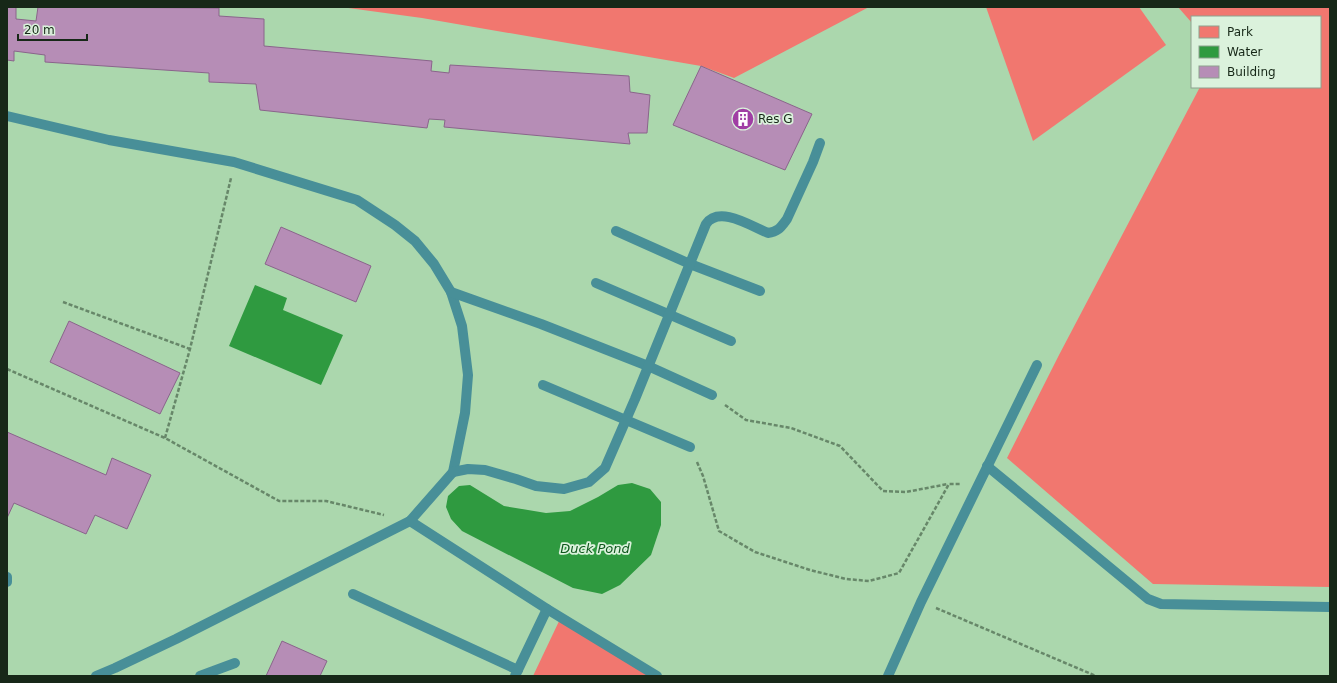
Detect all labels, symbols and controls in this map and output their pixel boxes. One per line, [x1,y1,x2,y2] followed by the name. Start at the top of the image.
[18,16,87,42] scale bar
[1191,16,1321,88] legend
[24,23,55,37] text: 20 m
[1227,25,1253,39] text: Park
[1227,45,1263,59] text: Water
[1227,65,1276,79] text: Building
[730,106,756,132] building icon: Res G
[758,112,793,126] place label: Res G
[560,541,630,556] water label: Duck Pond

